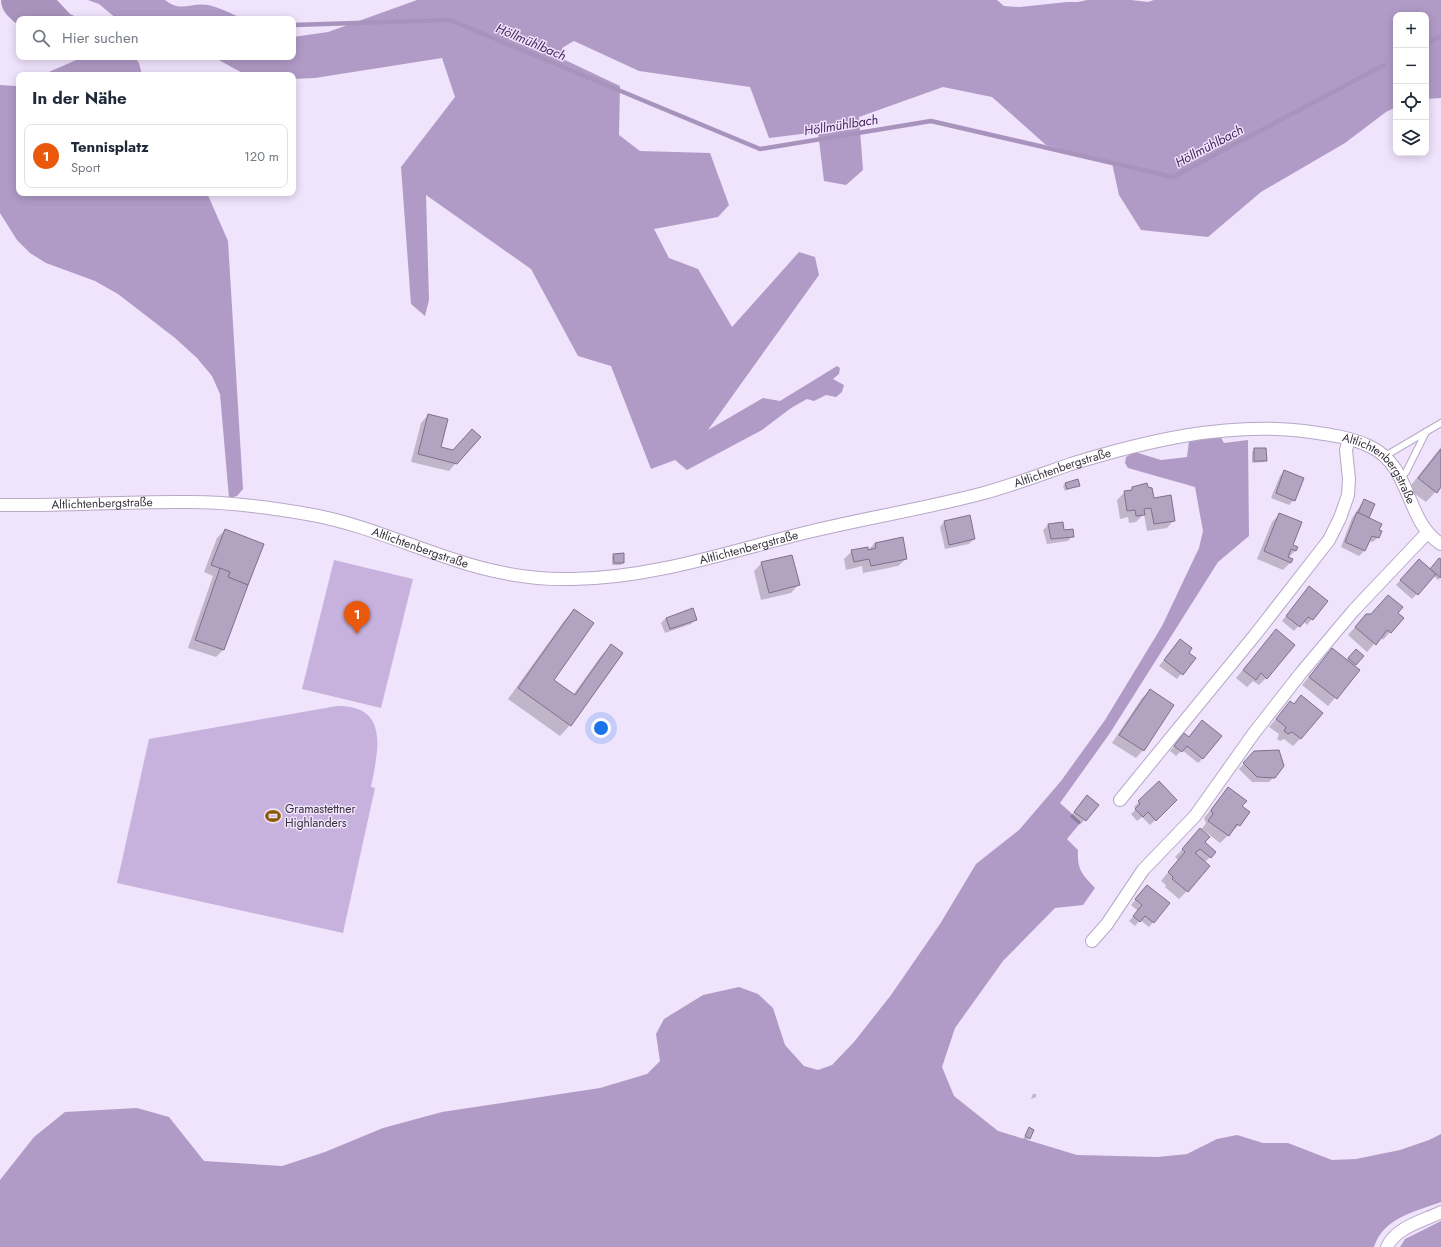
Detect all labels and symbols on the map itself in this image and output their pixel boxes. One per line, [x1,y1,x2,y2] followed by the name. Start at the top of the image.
[493,19,569,65] water label: Höllmühlbach
[803,110,880,140] water label: Höllmühlbach
[1172,120,1247,172] water label: Höllmühlbach
[1340,429,1420,507] street label: Altlichtenbergstraße
[1011,444,1113,492] street label: Altlichtenbergstraße
[51,493,153,514] street label: Altlichtenbergstraße
[369,523,471,573] street label: Altlichtenbergstraße
[697,526,800,569] street label: Altlichtenbergstraße
[344,601,370,634] pin: 1
[591,718,611,738] your location
[285,800,356,832] place label: Gramastettner Highlanders
[264,807,282,825] sports icon: Gramastettner Highlanders

